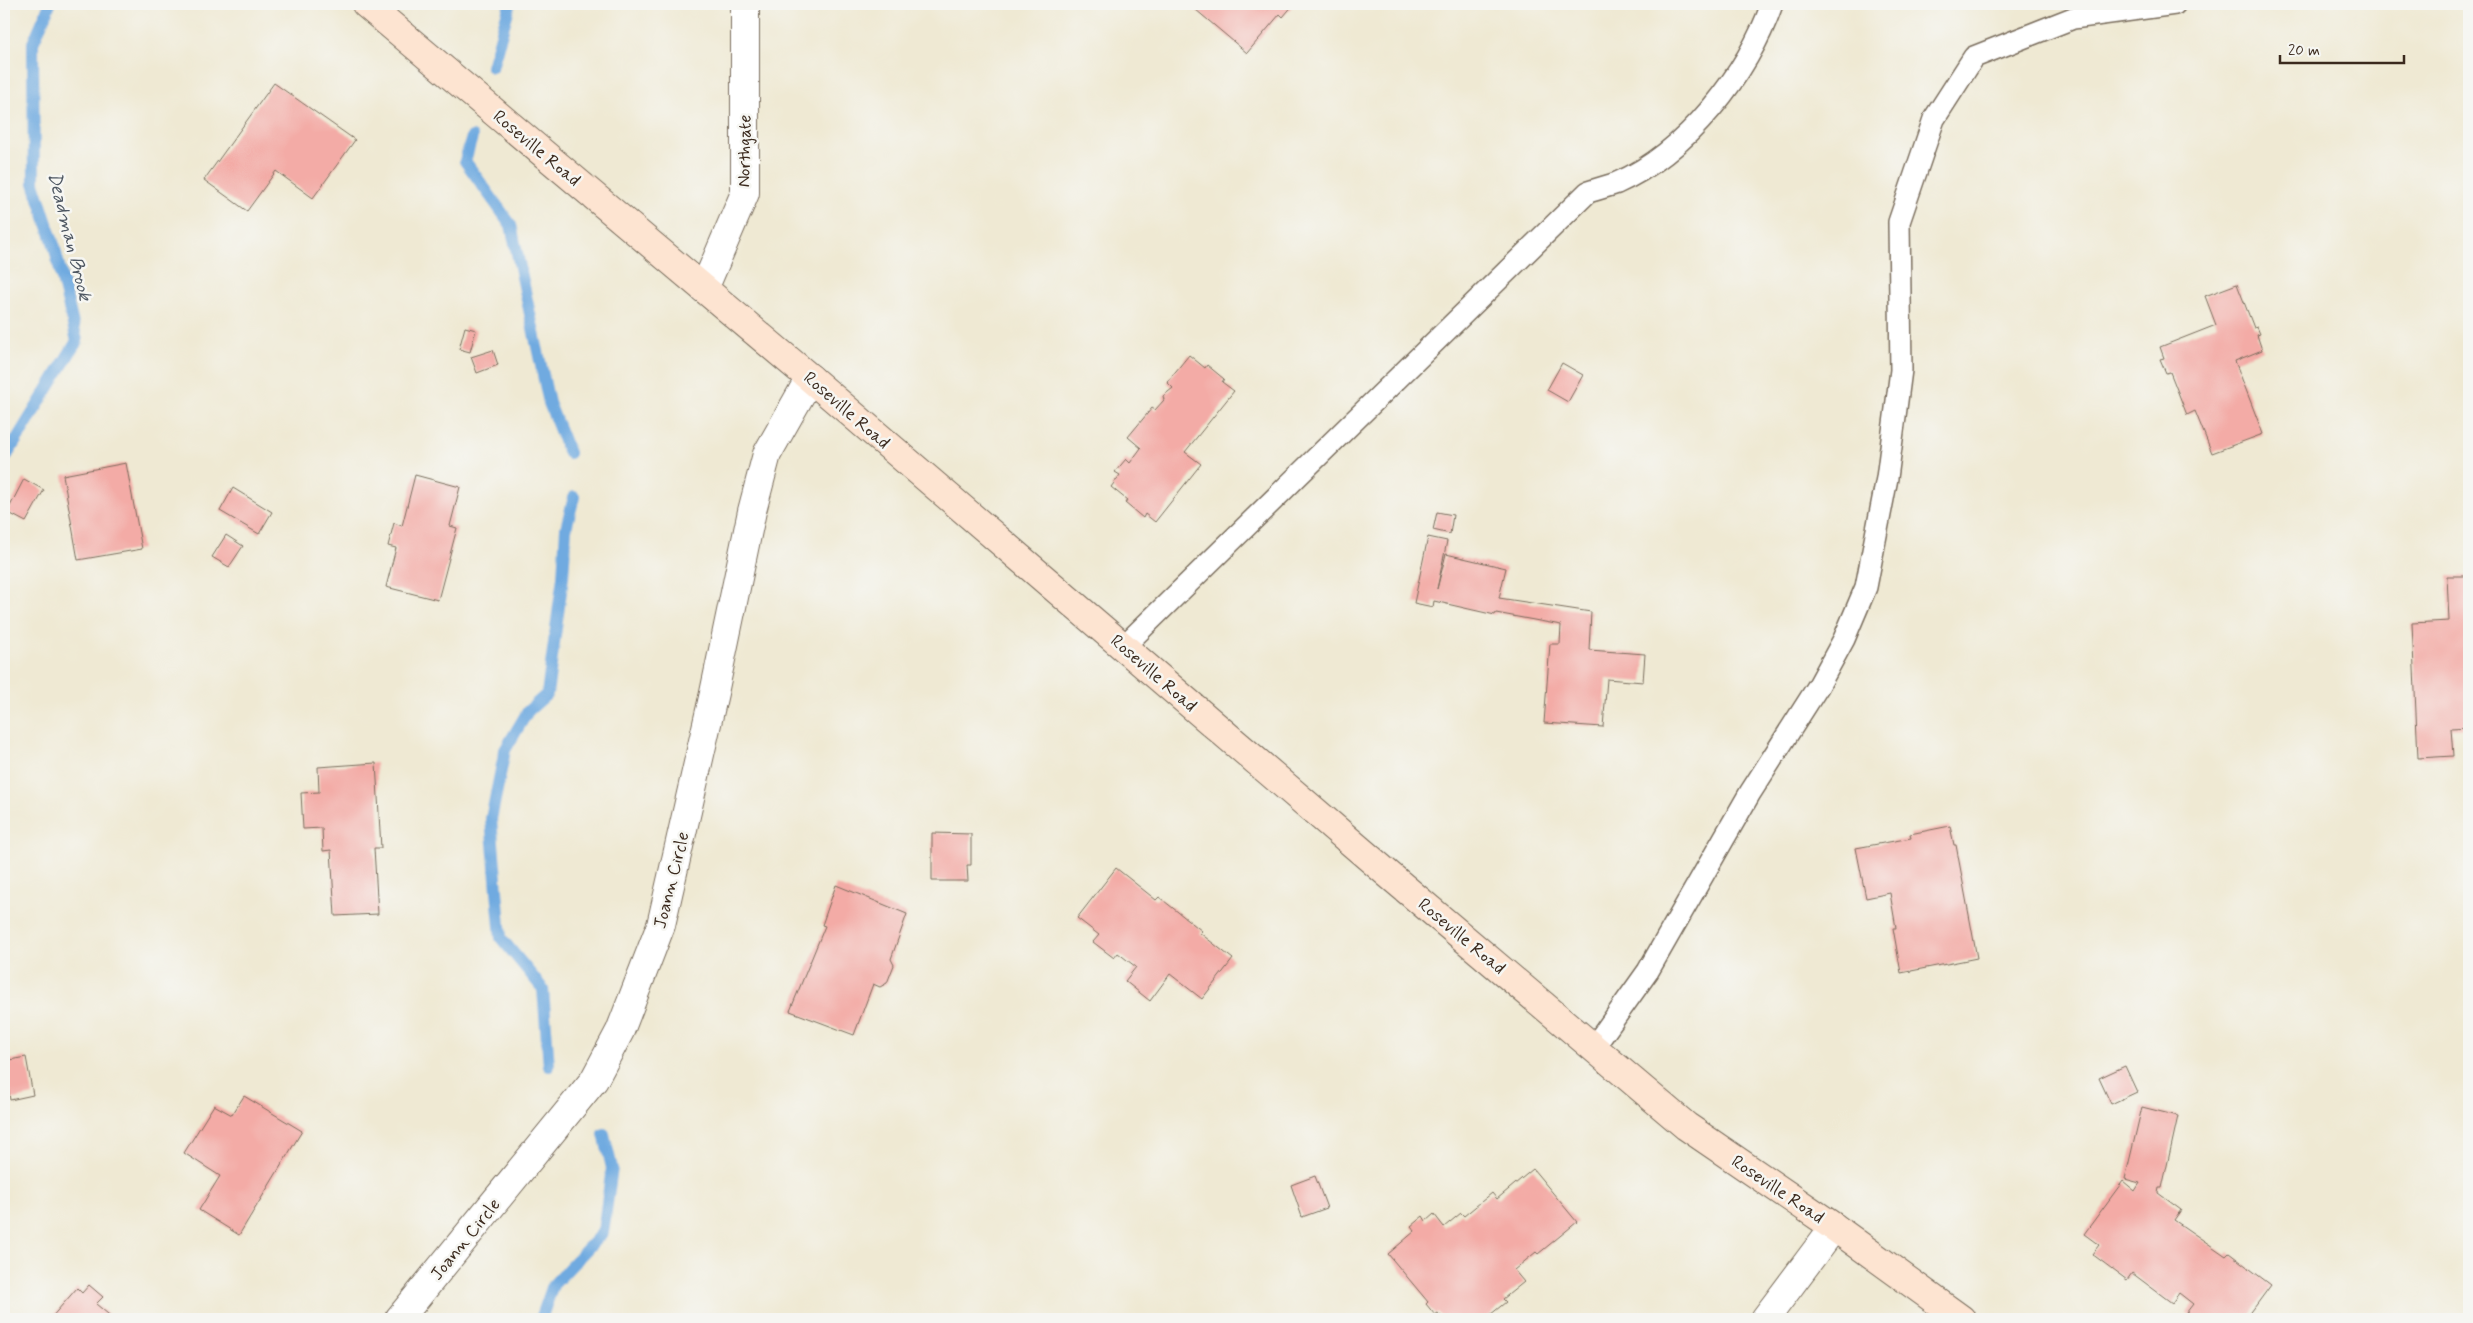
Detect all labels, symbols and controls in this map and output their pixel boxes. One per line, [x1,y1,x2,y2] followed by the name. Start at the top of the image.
[2280,32,2404,64] scale bar
[2288,41,2320,61] text: 20 m
[488,105,585,192] street label: Roseville Road
[732,114,758,188] street label: Northgate
[41,169,98,305] water label: Deadman Brook
[798,366,895,455] street label: Roseville Road
[1105,629,1202,718] street label: Roseville Road
[648,829,696,931] street label: Joann Circle
[1413,893,1510,980] street label: Roseville Road
[1726,1150,1829,1230] street label: Roseville Road
[425,1194,506,1286] street label: Joann Circle

